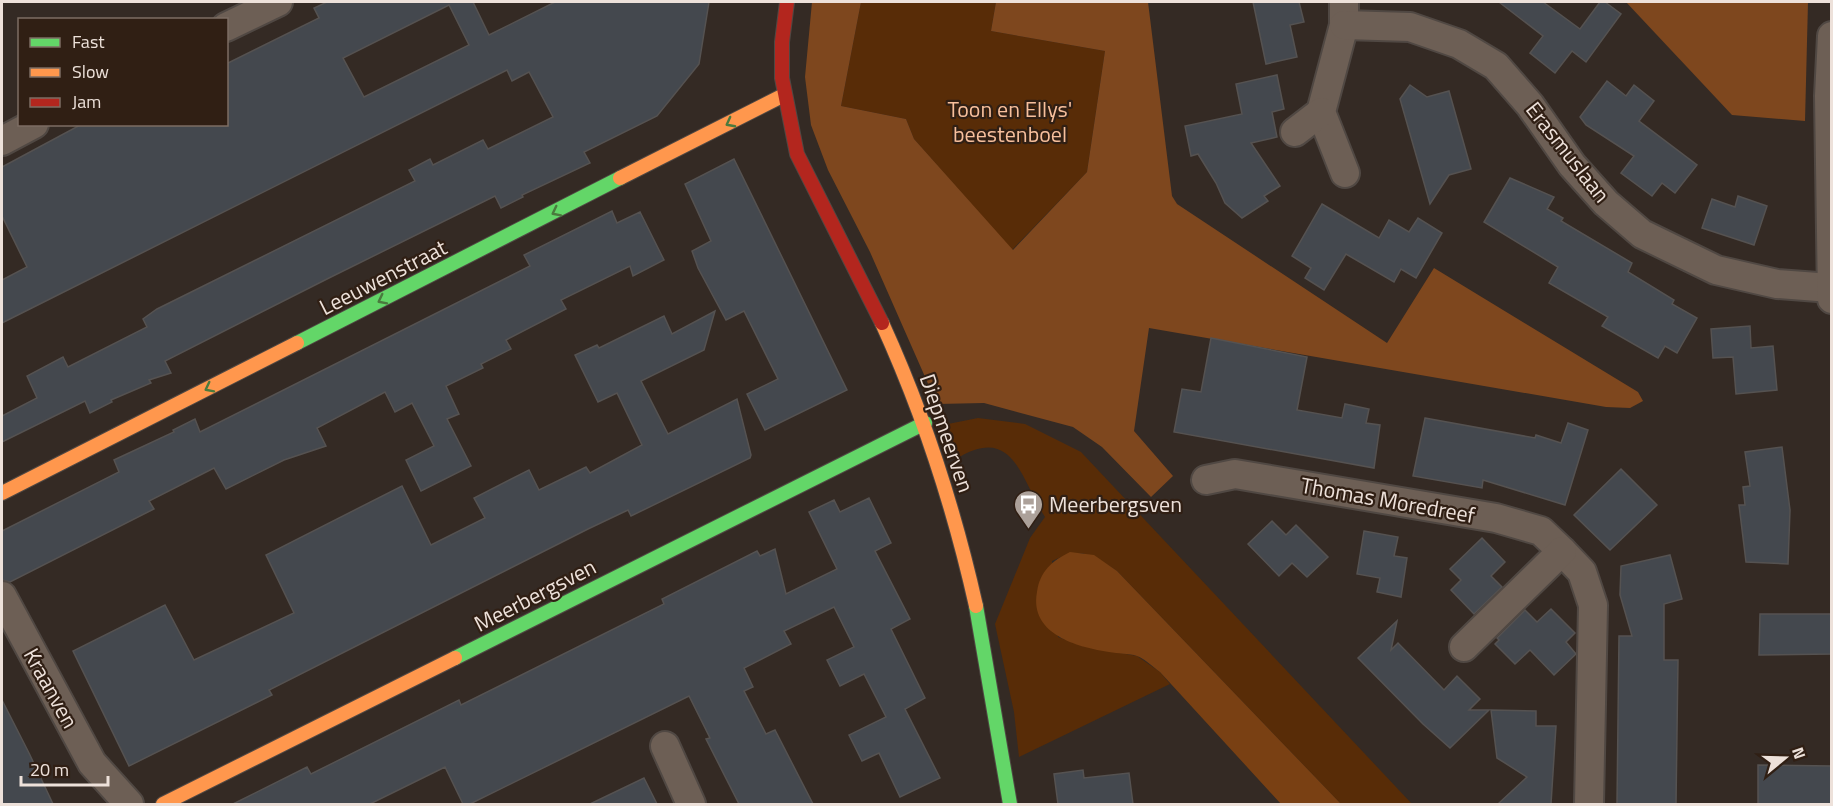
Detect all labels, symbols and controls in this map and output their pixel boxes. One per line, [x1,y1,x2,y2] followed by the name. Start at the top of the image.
[18,18,228,126] legend
[72,28,105,55] text: Fast
[72,58,109,85] text: Slow
[72,88,101,115] text: Jam
[948,92,1072,151] park label: Toon en Ellys' beestenboel
[1518,94,1618,210] street label: Erasmuslaan
[725,116,736,127] one-way arrow
[552,205,563,216] one-way arrow
[313,230,453,324] street label: Leeuwenstraat
[378,293,389,304] one-way arrow
[911,369,983,497] street label: Diepmeerven
[204,381,215,393] one-way arrow
[1298,468,1479,532] street label: Thomas Moredreef
[1049,487,1182,521] place label: Meerbergsven
[1012,488,1044,530] bus stop icon: Meerbergsven
[468,550,602,640] street label: Meerbergsven
[15,642,87,734] street label: Kraanven
[1755,728,1815,788] north arrow
[1786,744,1812,762] text: N
[21,749,108,787] scale bar
[30,756,69,783] text: 20 m

